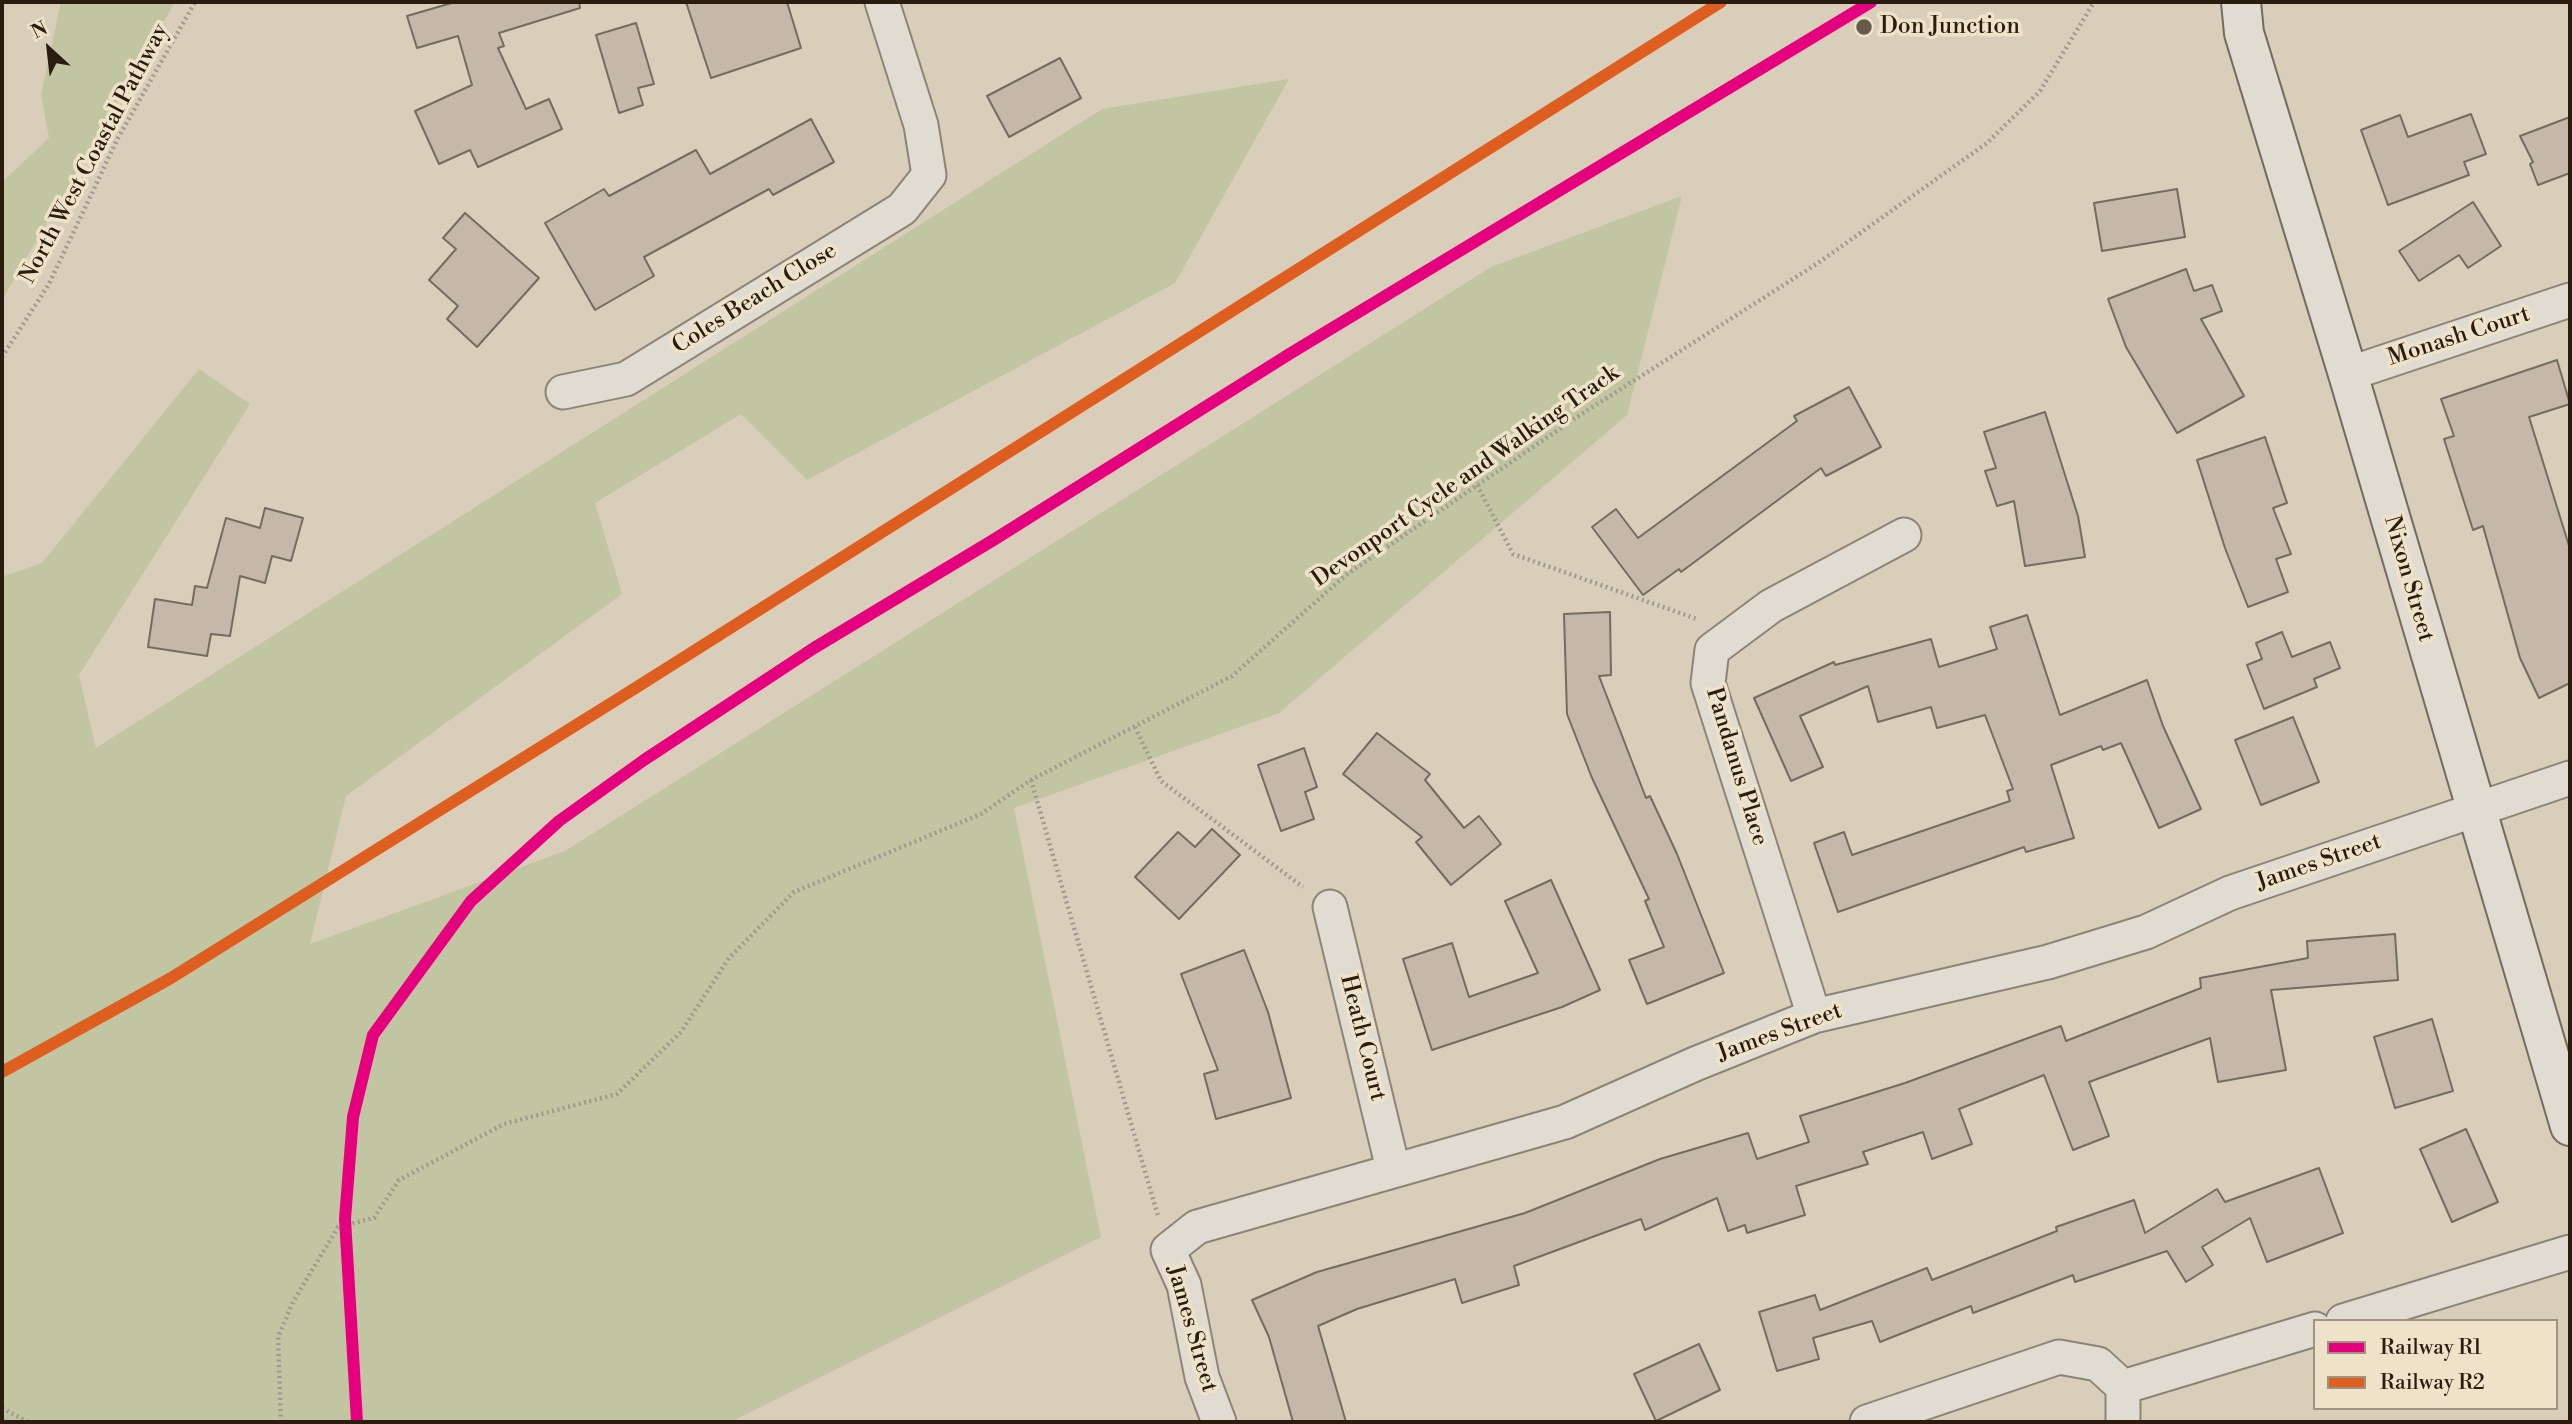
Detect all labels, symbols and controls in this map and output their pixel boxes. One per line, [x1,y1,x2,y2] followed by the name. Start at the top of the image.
[1880,13,2020,41] place label: Don Junction
[14,14,84,84] north arrow
[1854,17,1874,37] marker: Don Junction
[15,19,175,289] street label: North West Coastal Pathway
[668,237,842,361] street label: Coles Beach Close
[2385,301,2533,373] street label: Monash Court
[1307,360,1625,594] street label: Devonport Cycle and Walking Track
[2377,513,2439,645] street label: Nixon Street
[1699,685,1773,849] street label: Pandanus Place
[2253,829,2385,897] street label: James Street
[1333,972,1391,1104] street label: Heath Court
[1714,998,1846,1068] street label: James Street
[1160,1263,1222,1395] street label: James Street
[2313,1319,2558,1410] legend
[2380,1335,2482,1361] text: Railway R1
[2380,1370,2485,1396] text: Railway R2

